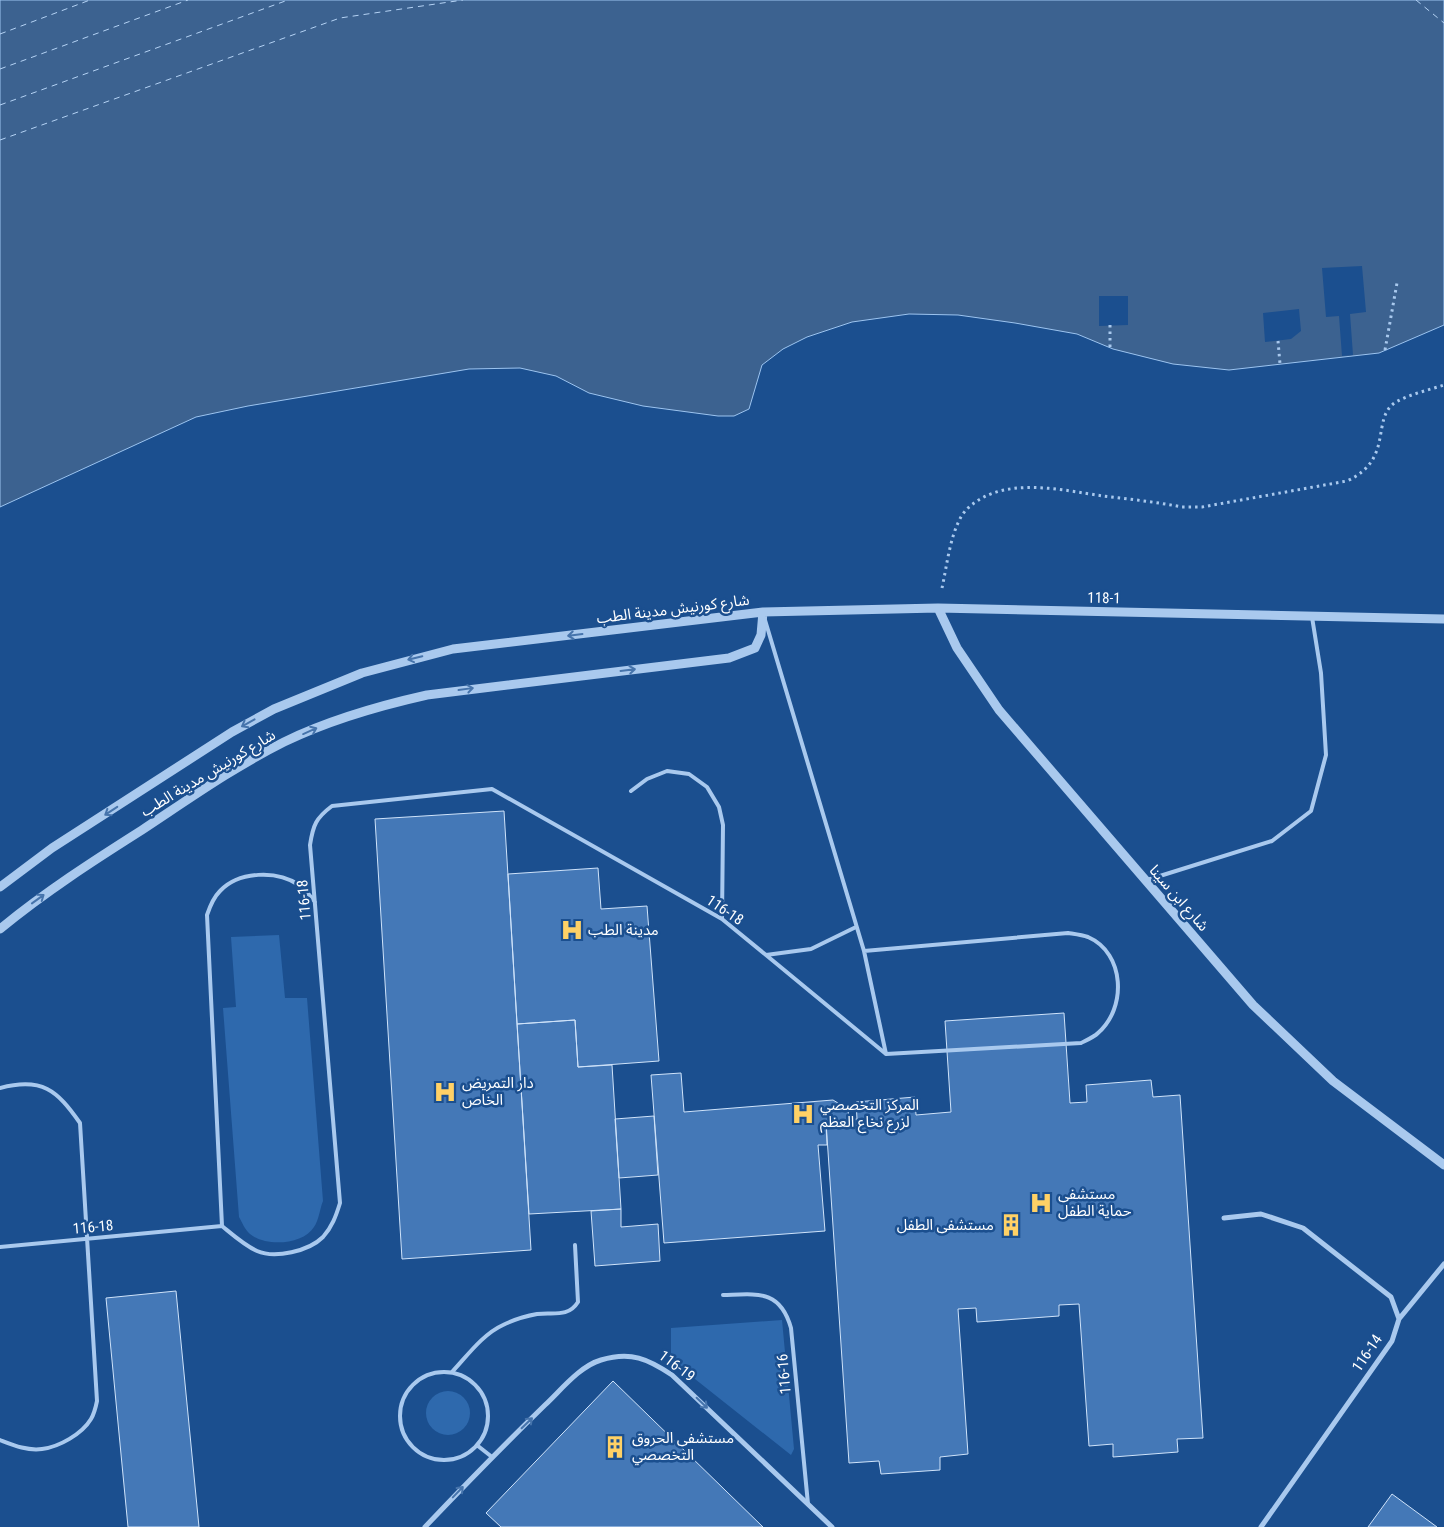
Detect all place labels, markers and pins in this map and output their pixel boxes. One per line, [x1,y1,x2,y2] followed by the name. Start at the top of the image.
[559,917,585,943] hospital icon: مدينة الطب
[588,921,659,939] place label: مدينة الطب
[462,1074,534,1109] place label: دار التمريض الخاص
[432,1079,458,1105] hospital icon: دار التمريض الخاص
[820,1096,919,1134] place label: المركز التخصصي لزرع نخاع العظم
[790,1101,816,1127] hospital icon: المركز التخصصي لزرع نخاع العظم
[1058,1185,1132,1220] place label: مستشفى حماية الطفل
[1028,1190,1054,1216] hospital icon: مستشفى حماية الطفل
[998,1212,1024,1238] building icon: مستشفى الطفل
[897,1216,994,1234] place label: مستشفى الطفل
[632,1429,734,1466] place label: مستشفى الحروق التخصصي
[602,1434,628,1460] building icon: مستشفى الحروق التخصصي

